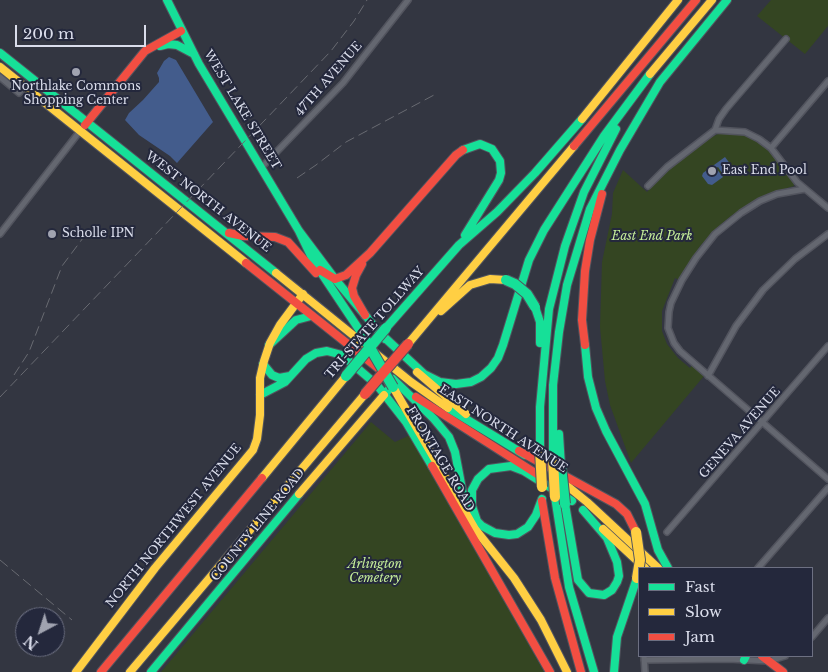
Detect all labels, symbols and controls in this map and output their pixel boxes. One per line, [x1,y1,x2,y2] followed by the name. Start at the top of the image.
[18,15,149,47] scale bar
[23,24,74,43] text: 200 m
[293,39,365,119] street label: 47TH AVENUE
[201,48,283,172] street label: WEST LAKE STREET
[70,66,82,78] marker: Northlake Commons Shopping Center
[11,80,141,108] place label: Northlake Commons Shopping Center
[142,149,274,255] street label: WEST NORTH AVENUE
[722,164,807,178] place label: East End Pool
[706,165,718,177] marker: East End Pool
[62,227,134,241] place label: Scholle IPN
[46,228,58,240] marker: Scholle IPN
[612,230,692,244] park label: East End Park
[322,264,428,382] street label: TRI-STATE TOLLWAY
[436,382,570,476] street label: EAST NORTH AVENUE
[696,384,784,482] street label: GENEVA AVENUE
[403,404,477,514] street label: FRONTAGE ROAD
[103,441,245,611] street label: NORTH NORTHWEST AVENUE
[208,466,308,584] street label: COUNTY LINE ROAD
[348,558,402,586] park label: Arlington Cemetery
[638,567,813,657] legend
[685,577,715,596] text: Fast
[685,602,722,621] text: Slow
[15,607,65,657] north arrow
[685,627,715,646] text: Jam
[20,632,42,654] text: N

